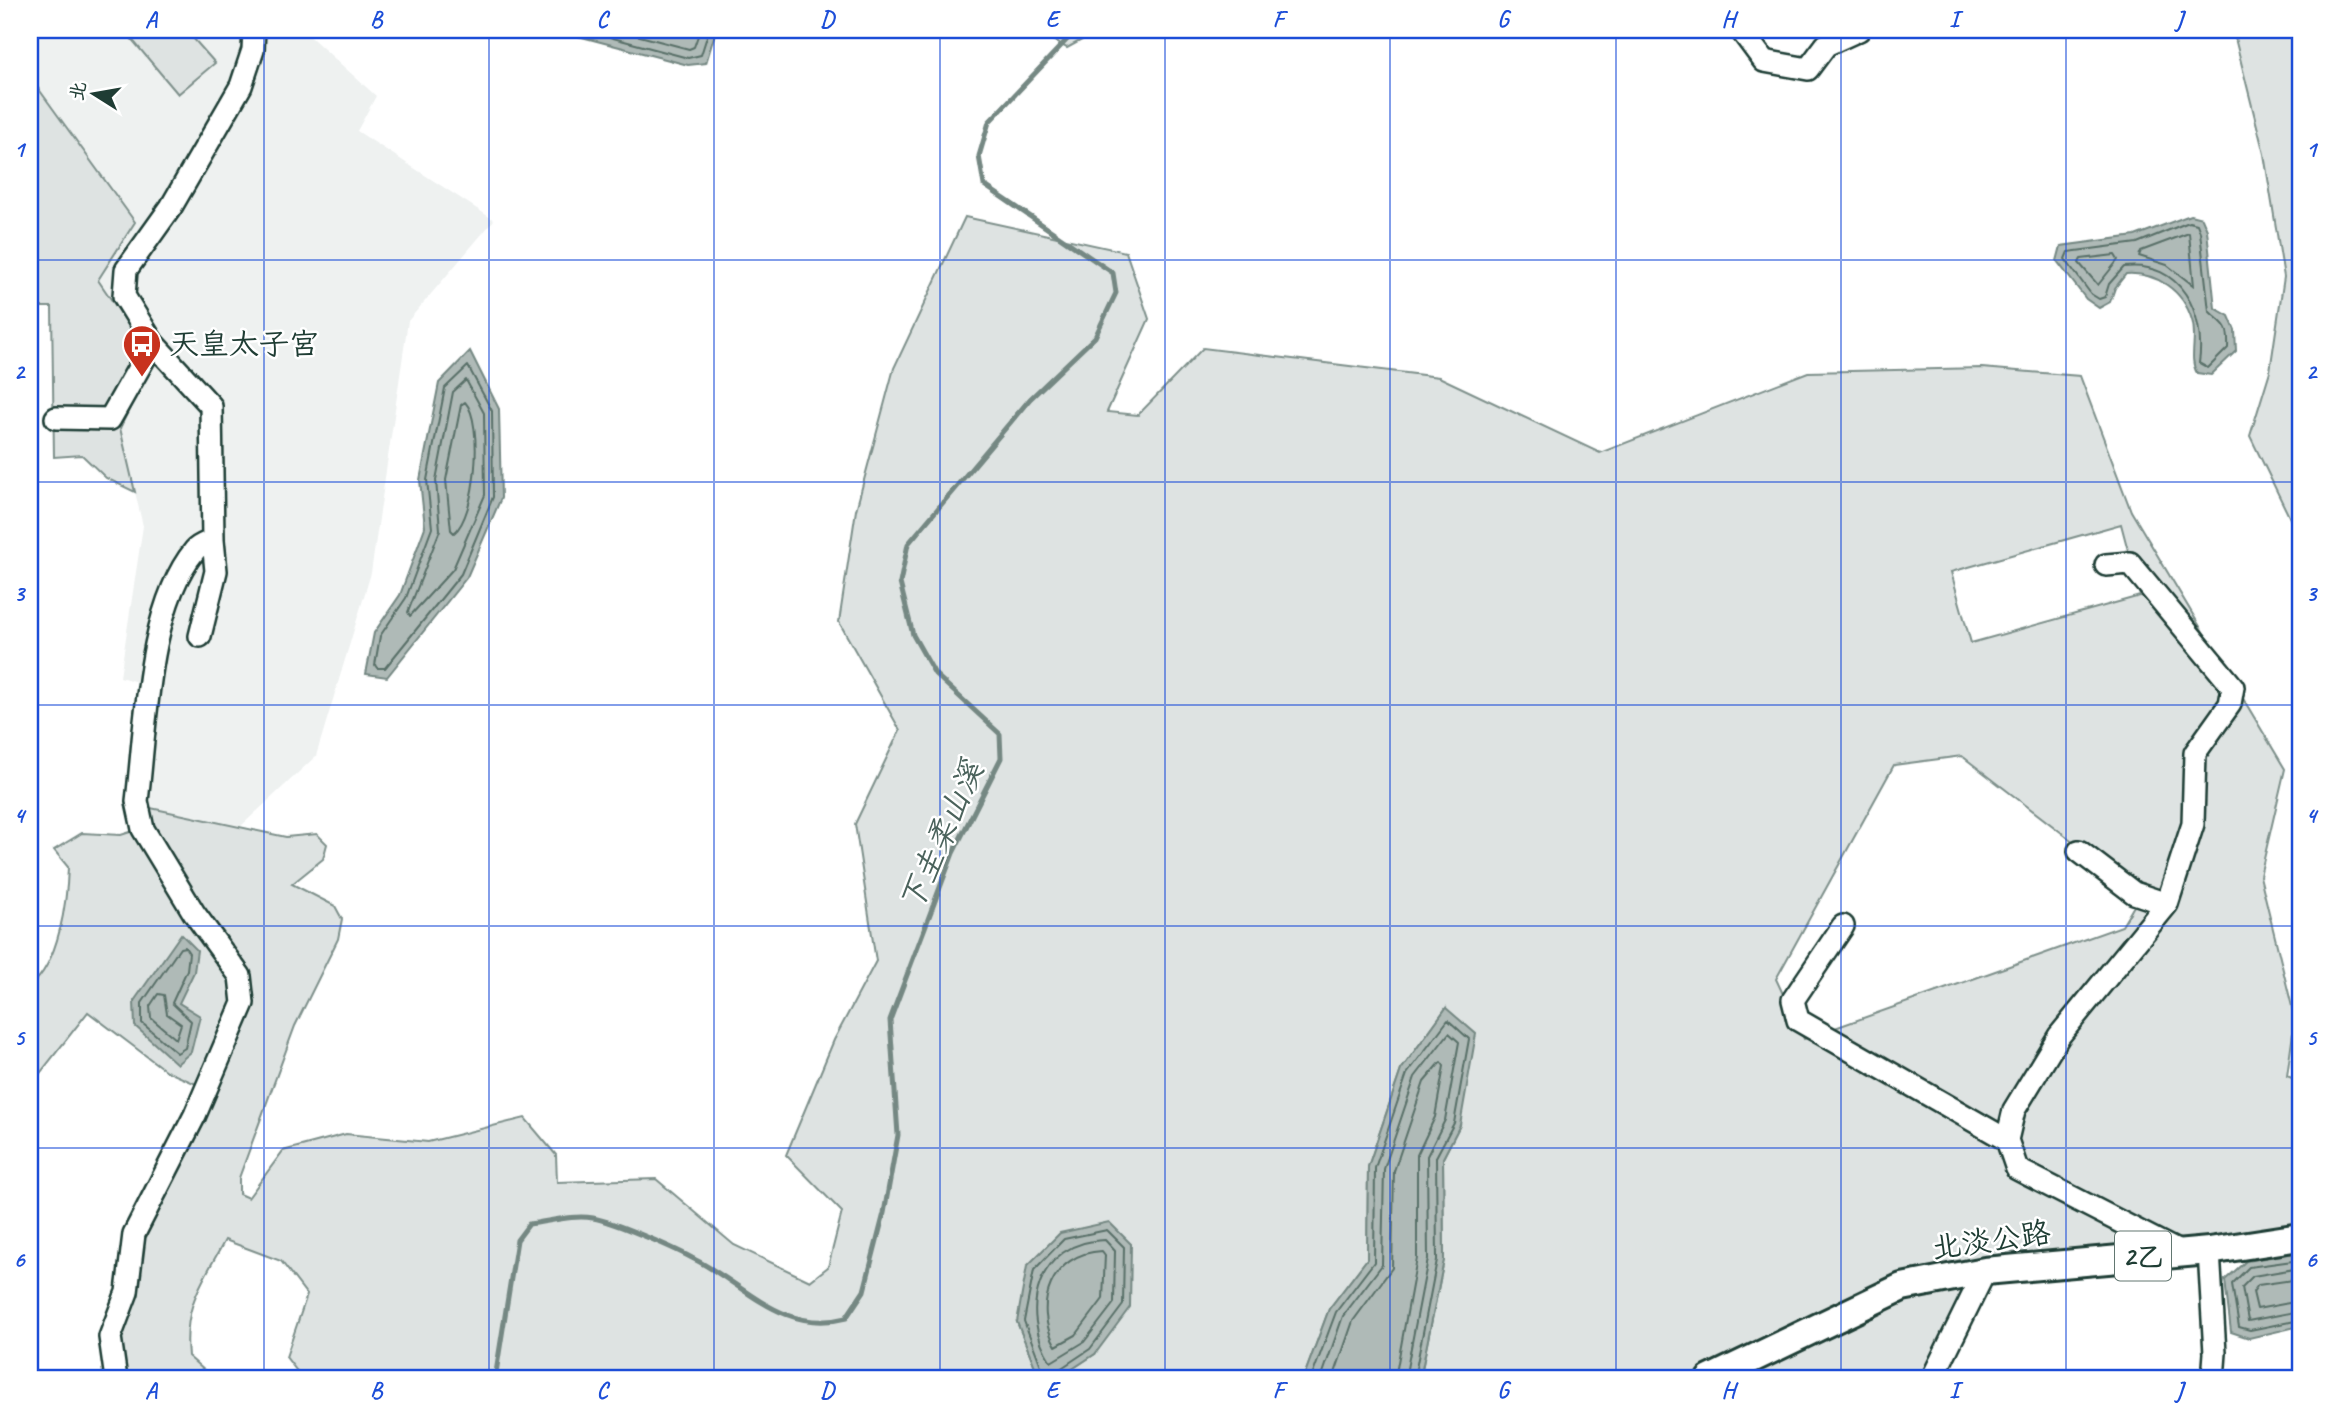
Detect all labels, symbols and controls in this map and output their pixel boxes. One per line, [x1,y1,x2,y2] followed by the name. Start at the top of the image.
[145,5,159,34] text: A
[370,5,384,34] text: B
[597,5,611,34] text: C
[820,5,836,34] text: D
[1046,5,1062,34] text: E
[1273,5,1289,34] text: F
[1497,5,1512,34] text: G
[1721,5,1739,34] text: H
[1949,5,1964,34] text: I
[2173,5,2186,34] text: J
[60,60,130,130] north arrow
[65,79,92,103] text: 北
[14,135,27,164] text: 1
[2306,135,2319,164] text: 1
[121,323,163,378] bus stop icon: 天皇太子宮
[169,325,319,363] place label: 天皇太子宮
[14,357,27,386] text: 2
[2306,357,2319,386] text: 2
[14,579,27,608] text: 3
[2306,579,2319,608] text: 3
[890,753,994,918] water label: 下圭柔山溪
[14,801,27,830] text: 4
[2306,801,2319,830] text: 4
[14,1023,26,1052] text: 5
[2306,1023,2318,1052] text: 5
[1929,1213,2053,1267] street label: 北淡公路
[2115,1232,2171,1280] road number: 2乙
[14,1245,27,1274] text: 6
[2306,1245,2319,1274] text: 6
[145,1376,159,1405] text: A
[370,1376,384,1405] text: B
[597,1376,611,1405] text: C
[820,1376,836,1405] text: D
[1046,1376,1062,1405] text: E
[1273,1376,1289,1405] text: F
[1497,1376,1512,1405] text: G
[1721,1376,1739,1405] text: H
[1949,1376,1964,1405] text: I
[2173,1376,2186,1405] text: J

